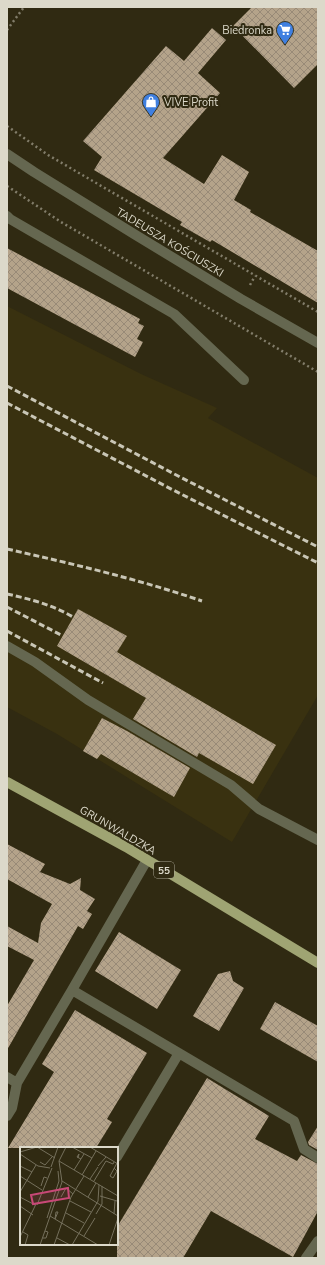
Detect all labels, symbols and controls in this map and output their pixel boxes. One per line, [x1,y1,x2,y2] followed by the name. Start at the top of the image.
[275,20,295,45] supermarket icon: Biedronka
[222,23,272,38] place label: Biedronka
[141,92,161,117] shop icon: VIVE Profit
[163,95,218,110] place label: VIVE Profit
[113,203,227,281] street label: TADEUSZA KOŚCIUSZKI
[77,802,159,858] street label: GRUNWALDZKA
[154,862,174,878] road number: 55
[20,1147,118,1245] inset map

